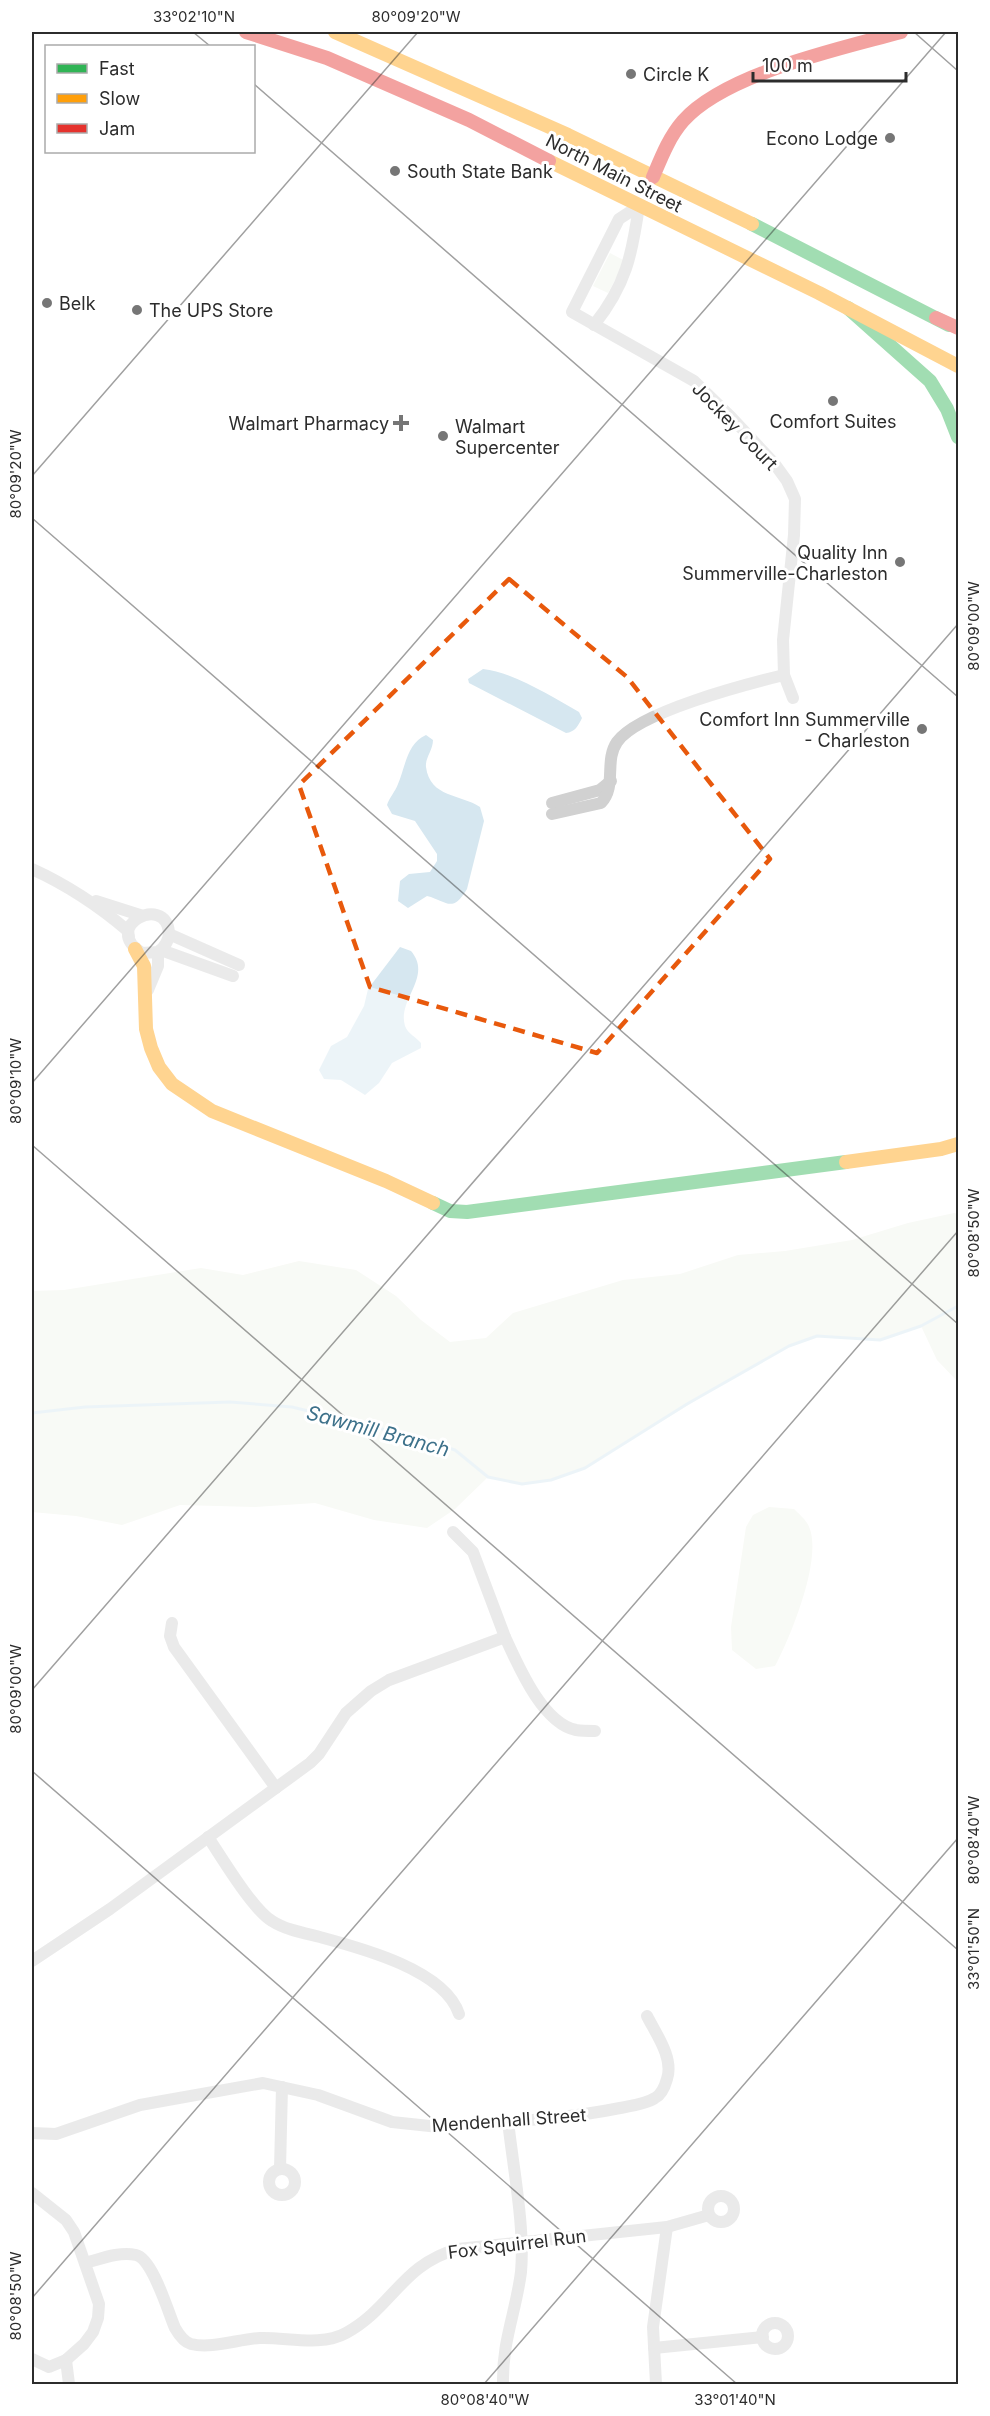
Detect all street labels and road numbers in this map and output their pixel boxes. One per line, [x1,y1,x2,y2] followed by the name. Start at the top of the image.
[542,130,686,217] street label: North Main Street
[688,378,782,474] street label: Jockey Court
[431,2104,587,2136] street label: Mendenhall Street
[447,2225,587,2263] street label: Fox Squirrel Run

